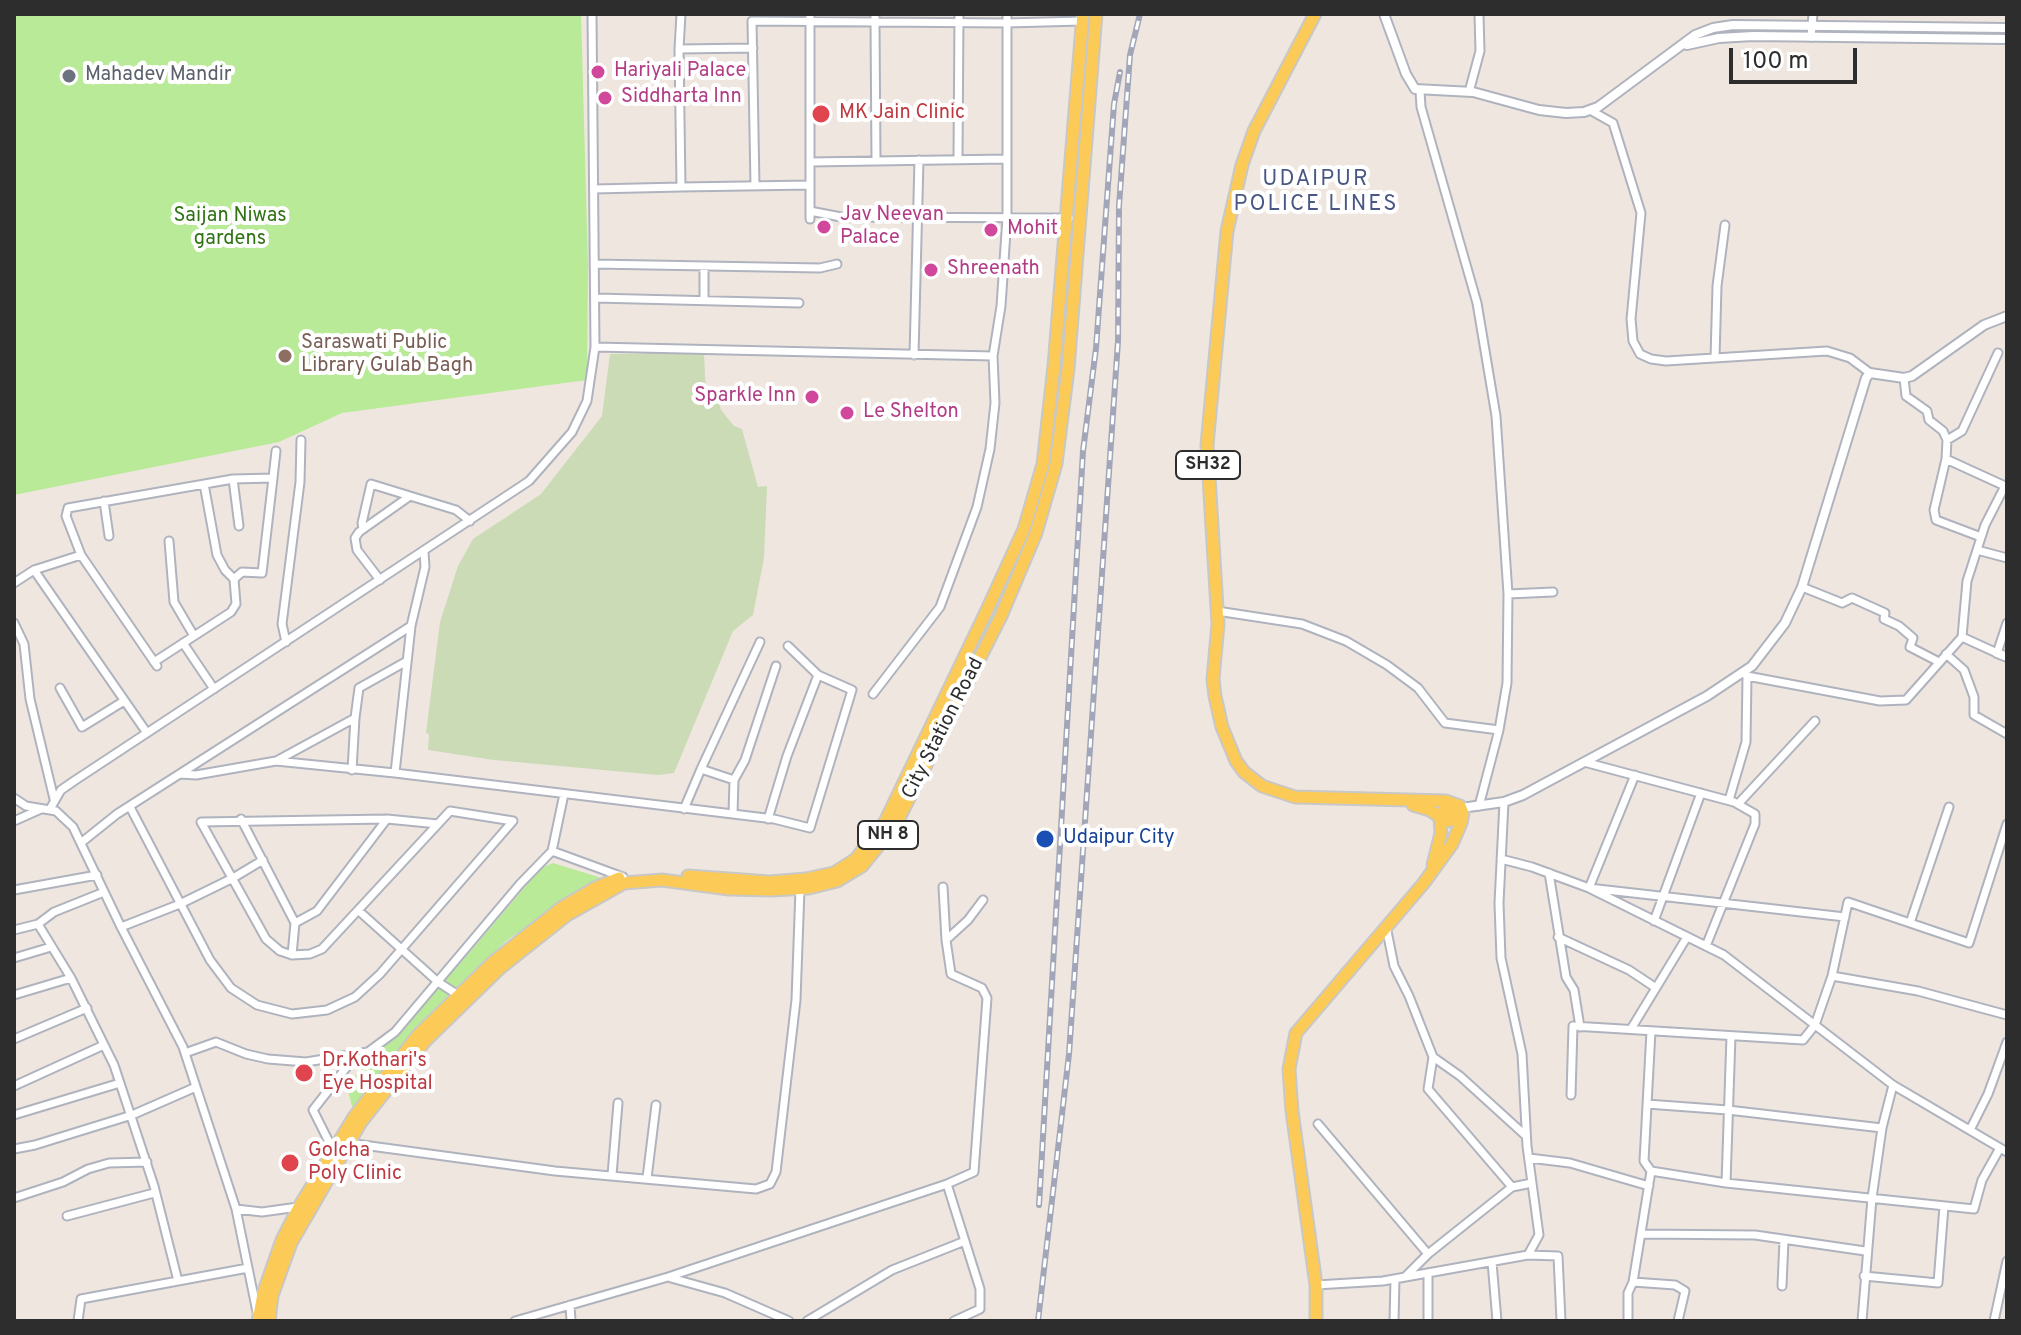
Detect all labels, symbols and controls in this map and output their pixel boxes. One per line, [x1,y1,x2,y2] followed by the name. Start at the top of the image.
[1733,32,1861,82] scale bar
[1743,47,1809,77] text: 100 m
[614,60,746,84] place label: Hariyali Palace
[589,63,607,81] marker: Hariyali Palace
[85,64,232,88] place label: Mahadev Mandir
[60,67,78,85] marker: Mahadev Mandir
[621,86,742,110] place label: Siddharta Inn
[596,89,614,107] marker: Siddharta Inn
[839,102,965,126] place label: MK Jain Clinic
[810,103,832,125] marker: MK Jain Clinic
[1234,168,1398,220] district label: UDAIPUR POLICE LINES
[840,204,944,251] place label: Jav Neevan Palace
[173,205,287,252] park label: Saijan Niwas gardens
[815,218,833,236] marker: Jav Neevan Palace
[1007,218,1058,242] place label: Mohit
[982,221,1000,239] marker: Mohit
[947,258,1040,282] place label: Shreenath
[922,261,940,279] marker: Shreenath
[301,332,473,379] place label: Saraswati Public Library Gulab Bagh
[276,347,294,365] marker: Saraswati Public Library Gulab Bagh
[694,385,796,409] place label: Sparkle Inn
[803,388,821,406] marker: Sparkle Inn
[863,401,959,425] place label: Le Shelton
[838,404,856,422] marker: Le Shelton
[1176,451,1240,479] road number: SH32
[898,654,990,804] street label: City Station Road
[858,821,918,849] road number: NH 8
[1063,827,1175,851] place label: Udaipur City
[1034,828,1056,850] marker: Udaipur City
[322,1050,433,1097] place label: Dr.Kothari's Eye Hospital
[293,1062,315,1084] marker: Dr.Kothari's Eye Hospital
[308,1140,402,1187] place label: Golcha Poly Clinic
[279,1152,301,1174] marker: Golcha Poly Clinic

